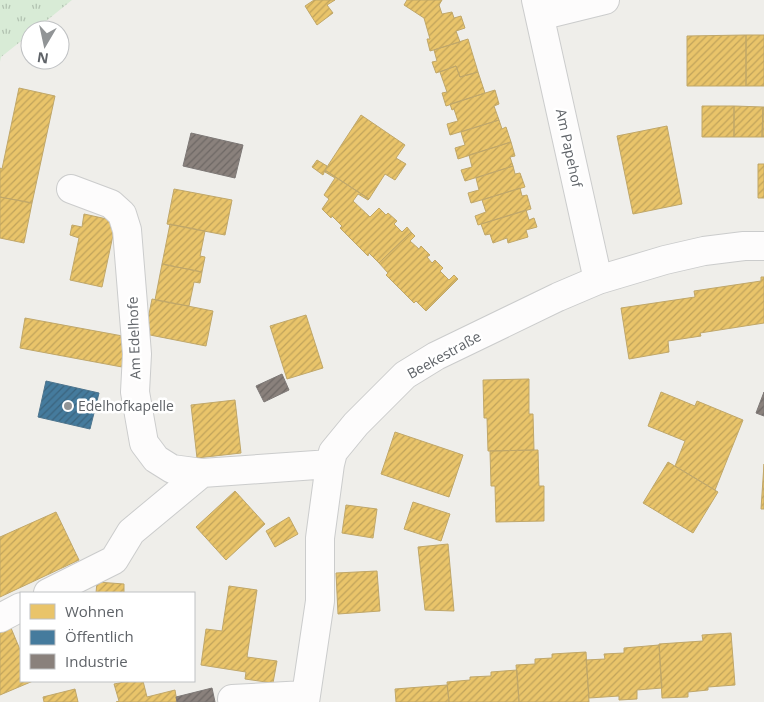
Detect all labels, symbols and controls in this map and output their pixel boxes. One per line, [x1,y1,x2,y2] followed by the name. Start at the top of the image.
[20,20,70,70] north arrow
[36,48,50,69] text: N
[552,107,587,190] street label: Am Papehof
[123,296,144,380] street label: Am Edelhofe
[403,326,484,383] street label: Beekestraße
[78,396,174,415] place label: Edelhofkapelle
[62,400,74,412] marker: Edelhofkapelle
[20,592,195,682] legend
[65,601,124,621] text: Wohnen
[65,626,134,646] text: Öffentlich
[65,651,128,671] text: Industrie

